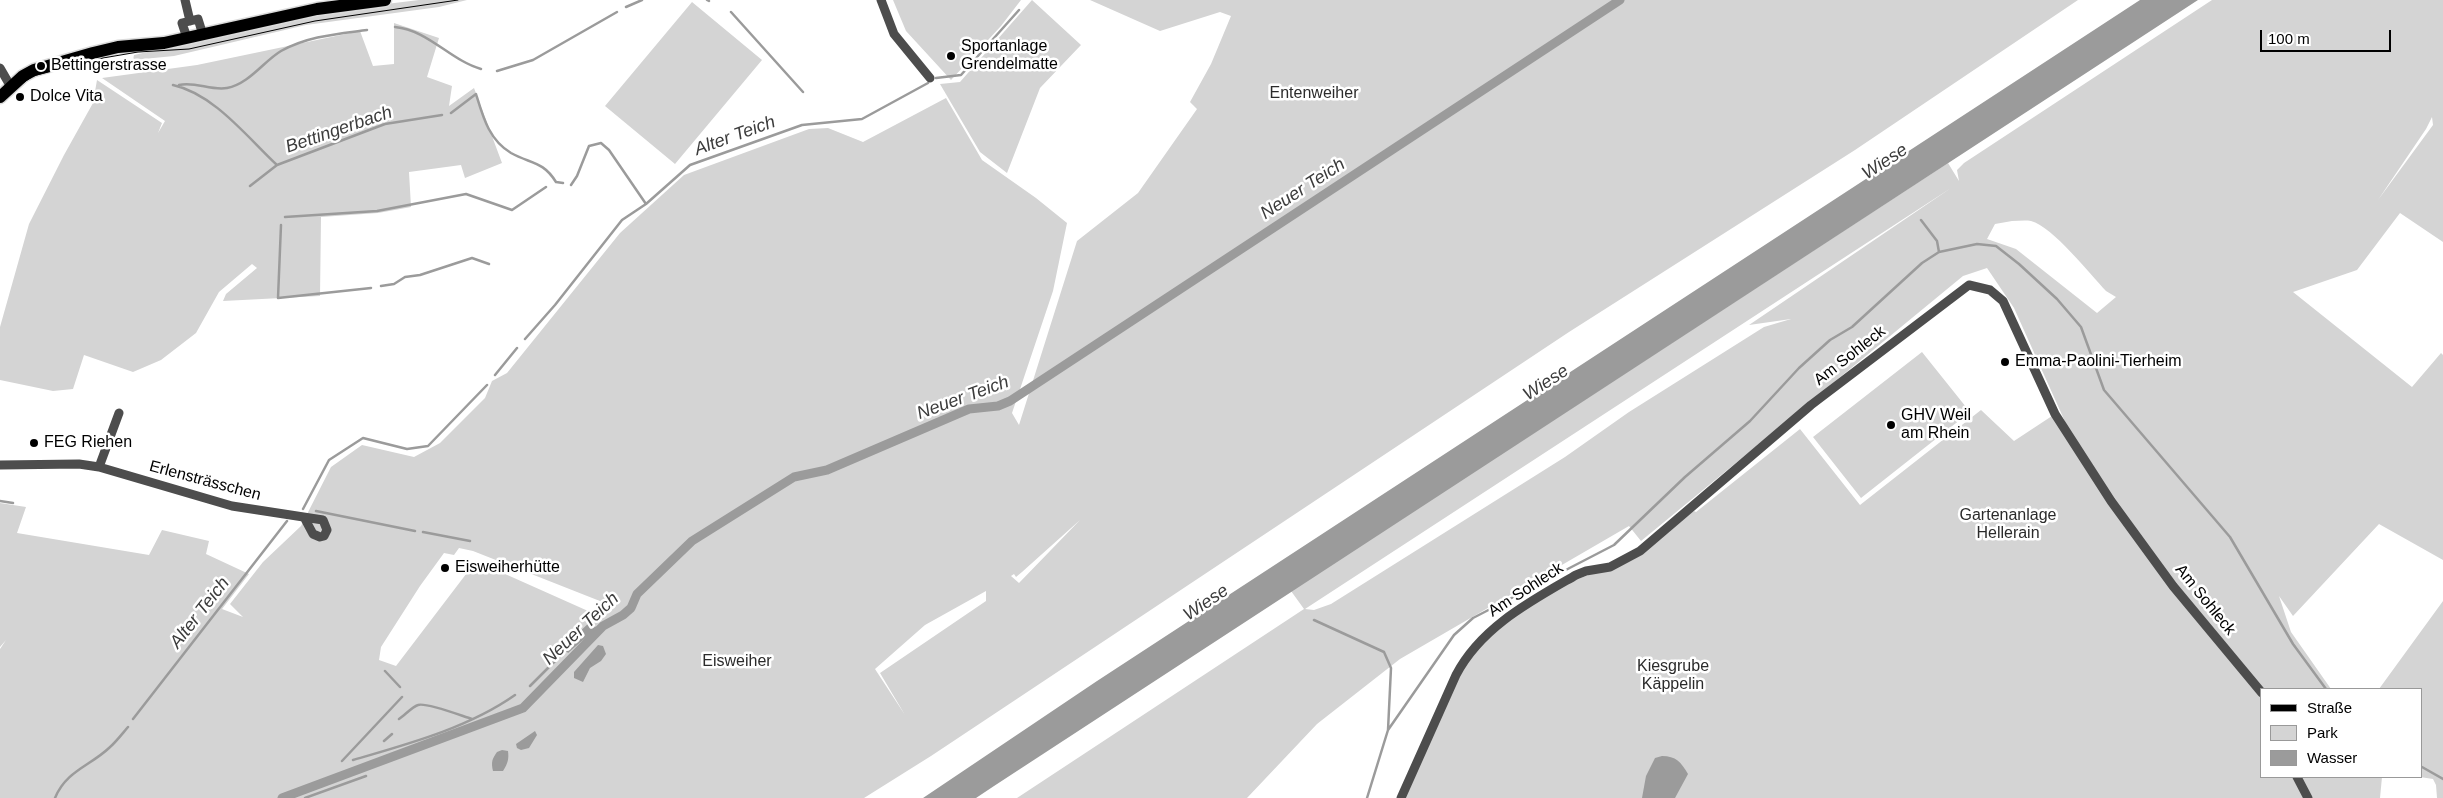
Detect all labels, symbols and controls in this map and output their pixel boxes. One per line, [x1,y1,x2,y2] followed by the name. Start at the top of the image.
[2263,20,2394,52] scale bar
[2268,30,2310,47] text: 100 m
[961,37,1058,75] place label: Sportanlage Grendelmatte
[945,50,957,62] marker: Sportanlage Grendelmatte
[51,56,167,76] place label: Bettingerstrasse
[35,60,47,72] marker: Bettingerstrasse
[1270,84,1358,104] park label: Entenweiher
[30,87,103,107] place label: Dolce Vita
[14,91,26,103] marker: Dolce Vita
[283,102,395,158] water label: Bettingerbach
[692,111,778,161] water label: Alter Teich
[1858,139,1912,185] water label: Wiese
[1257,154,1349,224] water label: Neuer Teich
[1810,322,1890,390] street label: Am Sohleck
[2015,352,2182,372] place label: Emma-Paolini-Tierheim
[1999,356,2011,368] marker: Emma-Paolini-Tierheim
[1519,360,1573,406] water label: Wiese
[914,371,1012,425] water label: Neuer Teich
[1901,406,1971,444] place label: GHV Weil am Rhein
[1885,419,1897,431] marker: GHV Weil am Rhein
[44,433,132,453] place label: FEG Riehen
[28,437,40,449] marker: FEG Riehen
[147,457,263,505] street label: Erlensträsschen
[1960,506,2056,544] park label: Gartenanlage Hellerain
[455,558,560,578] place label: Eisweiherhütte
[1485,559,1567,621] street label: Am Sohleck
[2171,561,2239,639] street label: Am Sohleck
[439,562,451,574] marker: Eisweiherhütte
[166,573,234,653] water label: Alter Teich
[1179,580,1233,626] water label: Wiese
[538,588,624,670] water label: Neuer Teich
[702,652,772,672] park label: Eisweiher
[1637,657,1709,695] park label: Kiesgrube Käppelin
[2260,688,2423,778] legend
[2307,699,2352,716] text: Straße
[2307,724,2338,741] text: Park
[2307,749,2357,766] text: Wasser

